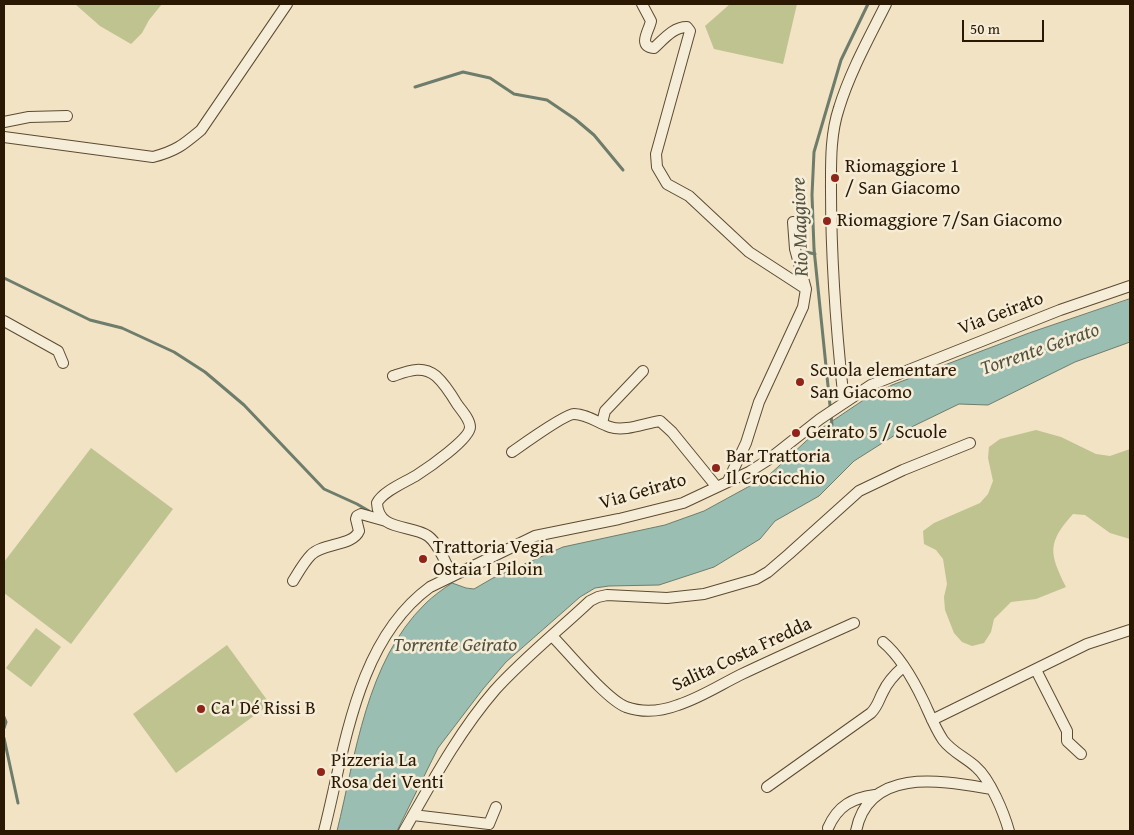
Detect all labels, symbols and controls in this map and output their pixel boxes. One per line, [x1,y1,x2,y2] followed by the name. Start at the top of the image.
[964,10,1046,42] scale bar
[970,18,1000,39] text: 50 m
[845,156,960,200] place label: Riomaggiore 1 / San Giacomo
[829,172,841,184] marker: Riomaggiore 1 / San Giacomo
[787,177,815,277] water label: Rio Maggiore
[837,210,1062,232] place label: Riomaggiore 7/San Giacomo
[821,215,833,227] marker: Riomaggiore 7/San Giacomo
[955,287,1047,341] street label: Via Geirato
[977,318,1103,382] water label: Torrente Geirato
[810,360,957,404] place label: Scuola elementare San Giacomo
[794,376,806,388] marker: Scuola elementare San Giacomo
[806,422,947,444] place label: Geirato 5 / Scuole
[790,427,802,439] marker: Geirato 5 / Scuole
[726,446,830,490] place label: Bar Trattoria Il Crocicchio
[710,462,722,474] marker: Bar Trattoria Il Crocicchio
[597,469,689,515] street label: Via Geirato
[433,537,554,581] place label: Trattoria Vegia Ostaia I Piloin
[417,553,429,565] marker: Trattoria Vegia Ostaia I Piloin
[669,613,815,697] street label: Salita Costa Fredda
[393,634,517,658] water label: Torrente Geirato
[211,698,316,720] place label: Ca' Dé Rissi B
[195,703,207,715] marker: Ca' Dé Rissi B
[331,750,444,794] place label: Pizzeria La Rosa dei Venti
[315,766,327,778] marker: Pizzeria La Rosa dei Venti

